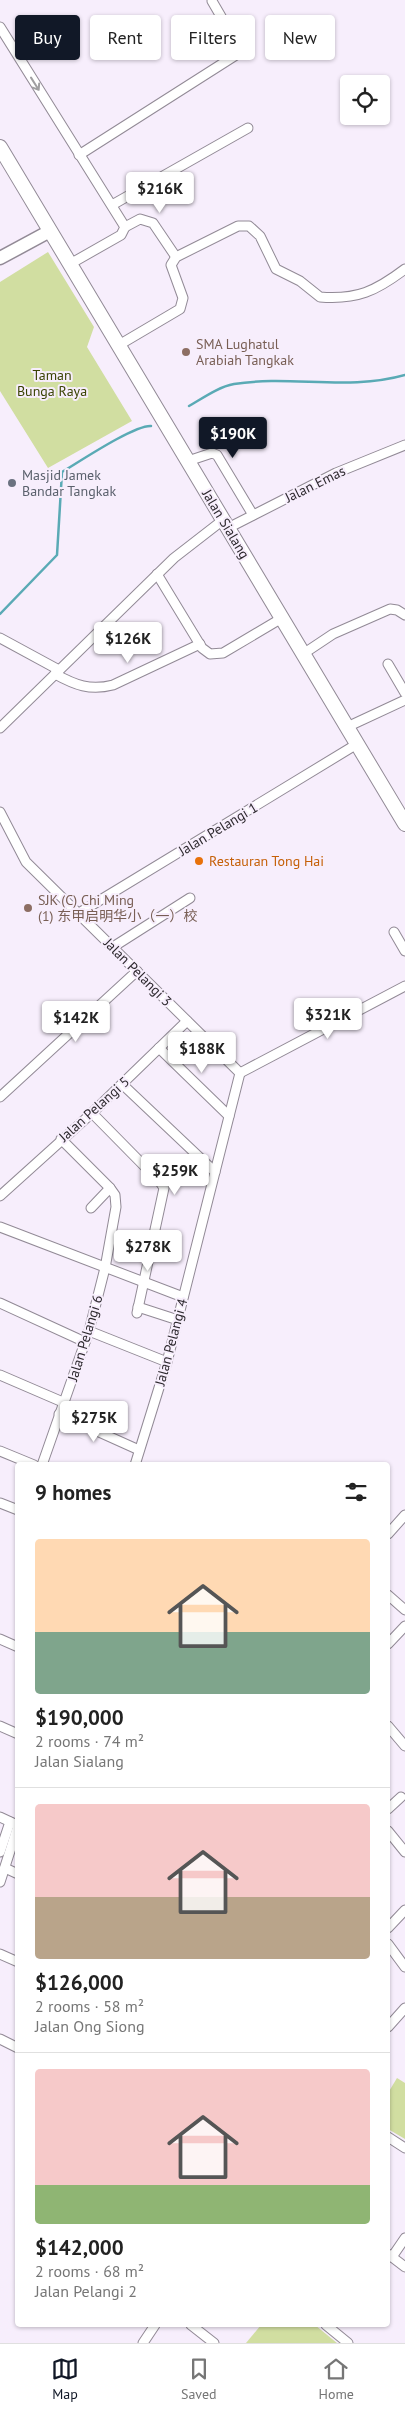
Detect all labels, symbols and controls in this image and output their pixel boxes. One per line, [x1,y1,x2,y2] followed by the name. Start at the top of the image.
[15,15,80,60] chip: Buy
[90,15,161,60] chip: Rent
[171,15,255,60] chip: Filters
[265,15,335,60] chip: New
[340,75,390,125] map controls
[340,75,390,125] button: locate
[30,76,40,90] one-way arrow
[125,172,195,214] pin: $216K
[137,178,183,198] text: $216K
[196,335,294,369] place label: SMA Lughatul Arabiah Tangkak
[180,346,192,358] marker: SMA Lughatul Arabiah Tangkak
[17,366,87,400] park label: Taman Bunga Raya
[198,416,268,459] pin: $190K
[210,423,256,443] text: $190K
[281,462,348,507] street label: Jalan Emas
[22,466,116,500] place label: Masjid Jamek Bandar Tangkak
[6,477,18,489] marker: Masjid Jamek Bandar Tangkak
[198,485,254,562] street label: Jalan Sialang
[93,622,163,664] pin: $126K
[105,628,151,648] text: $126K
[174,798,261,860] street label: Jalan Pelangi 1
[209,852,324,870] place label: Restauran Tong Hai
[193,855,205,867] marker: Restauran Tong Hai
[38,891,197,925] place label: SJK (C) Chi Ming (1) 东甲启明华小（一）校
[22,902,34,914] marker: SJK (C) Chi Ming (1) 东甲启明华小（一）校
[99,933,176,1010] street label: Jalan Pelangi 3
[293,998,363,1040] pin: $321K
[41,1000,111,1043] pin: $142K
[305,1004,351,1024] text: $321K
[53,1007,99,1027] text: $142K
[167,1032,237,1074] pin: $188K
[179,1038,225,1058] text: $188K
[54,1072,133,1146] street label: Jalan Pelangi 5
[140,1154,210,1196] pin: $259K
[152,1160,198,1180] text: $259K
[113,1230,183,1272] pin: $278K
[125,1236,171,1256] text: $278K
[63,1293,107,1384] street label: Jalan Pelangi 6
[151,1296,191,1388] street label: Jalan Pelangi 4
[59,1400,129,1443] pin: $275K
[71,1407,117,1427] text: $275K
[342,1478,370,1506] icon: filters
[35,1479,111,1506] text: 9 homes
[158,1571,248,1661] icon: home
[35,1704,124,1731] text: $190,000
[35,1731,144,1751] text: 2 rooms · 74 m²
[35,1751,124,1771] text: Jalan Sialang
[158,1837,248,1927] icon: home
[35,1969,124,1996] text: $126,000
[35,1996,144,2016] text: 2 rooms · 58 m²
[35,2016,145,2036] text: Jalan Ong Siong
[158,2102,248,2192] icon: home
[35,2234,124,2261] text: $142,000
[35,2261,144,2281] text: 2 rooms · 68 m²
[35,2281,137,2301] text: Jalan Pelangi 2
[51,2355,79,2403] tab: Map
[181,2355,217,2403] tab: Saved
[319,2355,354,2403] tab: Home

